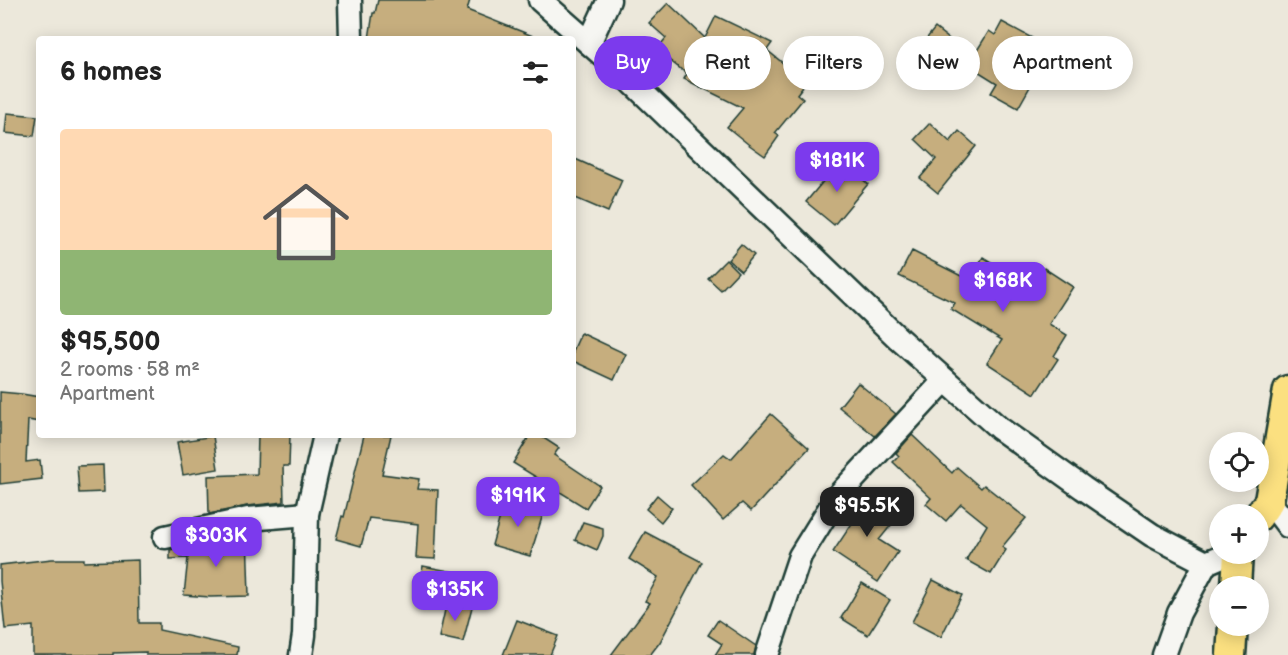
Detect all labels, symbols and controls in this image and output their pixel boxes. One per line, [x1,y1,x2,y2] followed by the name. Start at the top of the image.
[594,36,672,90] chip: Buy
[684,36,771,90] chip: Rent
[783,36,884,90] chip: Filters
[896,36,980,90] chip: New
[992,36,1133,90] chip: Apartment
[519,56,552,89] icon: filters
[60,57,162,88] text: 6 homes
[795,142,879,193] pin: $181K
[809,149,865,173] text: $181K
[252,168,360,276] icon: home
[961,262,1045,313] pin: $168K
[973,269,1033,293] text: $168K
[60,327,161,358] text: $95,500
[60,358,200,382] text: 2 rooms · 58 m²
[60,382,155,406] text: Apartment
[1209,432,1269,636] map controls
[1209,432,1269,492] button: locate
[476,477,560,528] pin: $191K
[490,484,546,508] text: $191K
[818,487,916,538] pin: $95.5K
[834,494,900,518] text: $95.5K
[1209,504,1269,564] button: +
[174,517,258,568] pin: $303K
[185,524,247,548] text: $303K
[413,571,497,622] pin: $135K
[1209,576,1269,636] button: −
[426,578,484,602] text: $135K

